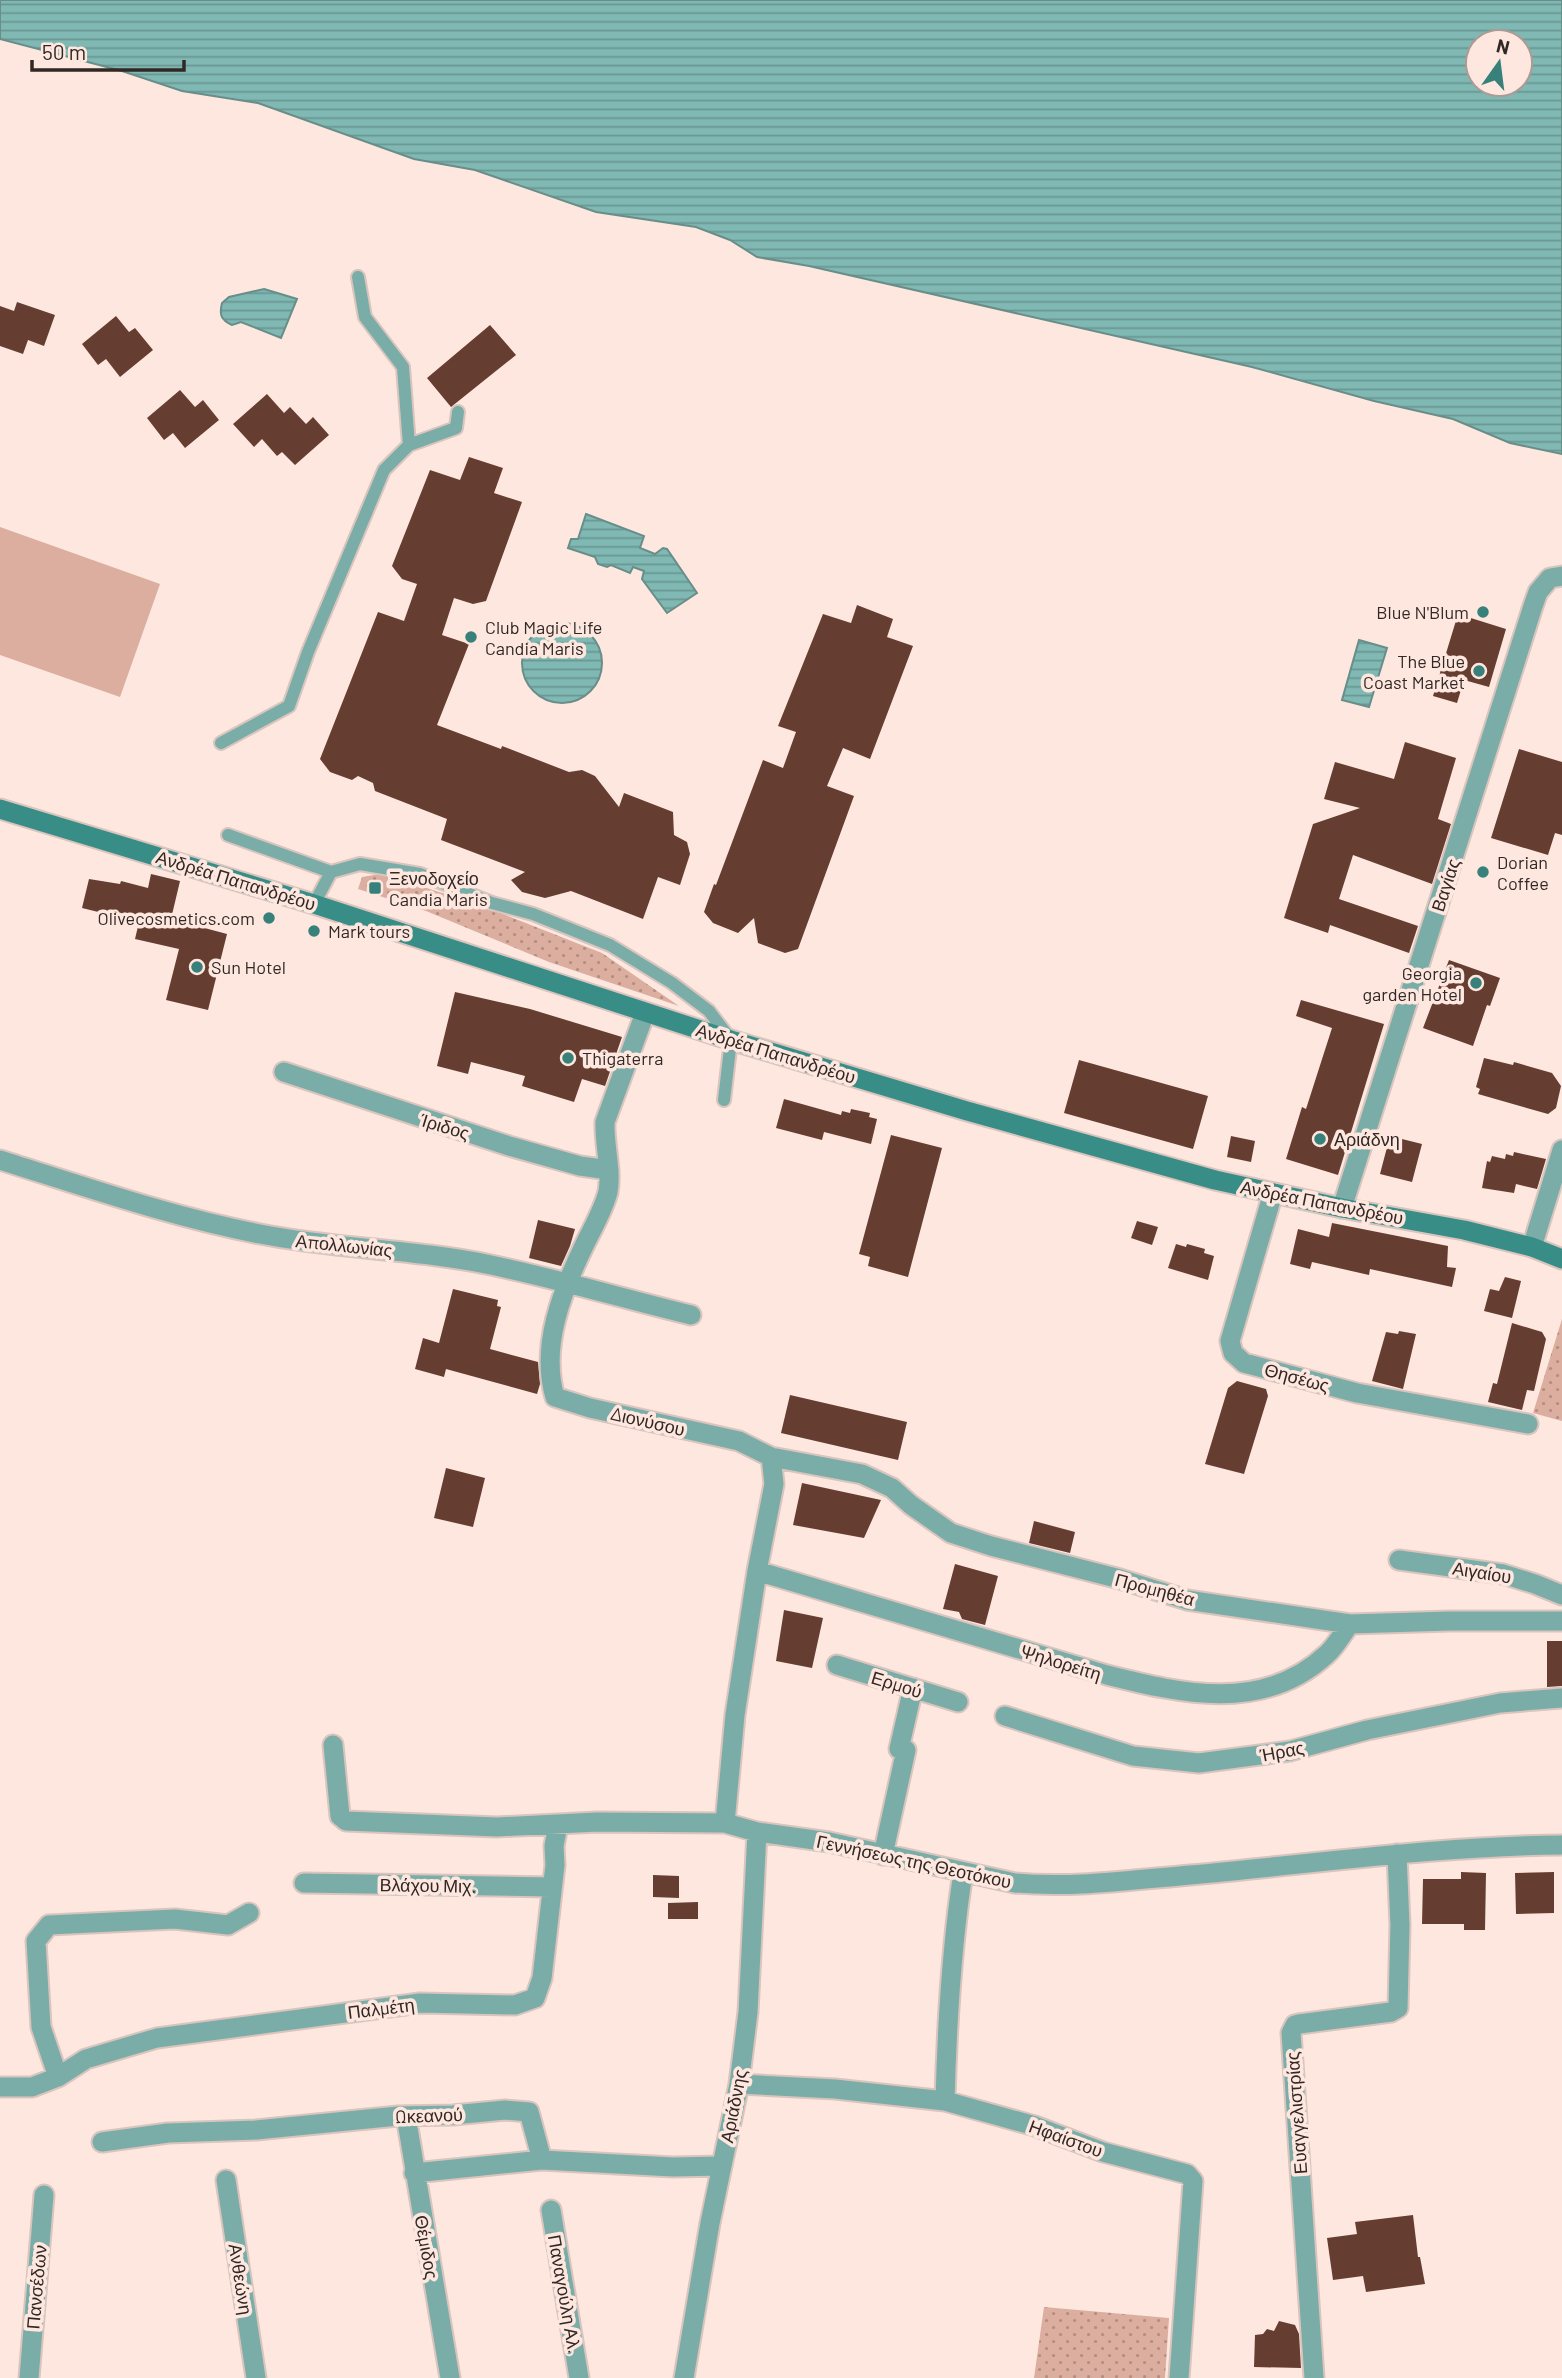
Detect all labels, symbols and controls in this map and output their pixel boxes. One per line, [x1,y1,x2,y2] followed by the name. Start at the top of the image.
[32,28,184,72] scale bar
[1464,28,1534,98] north arrow
[1494,33,1512,59] text: N
[42,39,86,64] text: 50 m
[1376,601,1469,623] place label: Blue N'Blum
[1475,604,1491,620] marker: Blue N'Blum
[485,616,602,659] place label: Club Magic Life Candia Maris
[463,629,479,645] marker: Club Magic Life Candia Maris
[1363,650,1465,693] place label: The Blue Coast Market
[1471,663,1487,679] marker: The Blue Coast Market
[154,845,318,915] street label: Ανδρέα Παπανδρέου
[1497,851,1549,894] place label: Dorian Coffee
[1426,855,1464,914] street label: Βαγίας
[1475,864,1491,880] marker: Dorian Coffee
[389,867,488,910] place label: Ξενοδοχείο Candia Maris
[367,880,383,896] marker: Ξενοδοχείο Candia Maris
[97,907,255,929] place label: Olivecosmetics.com
[261,910,277,926] marker: Olivecosmetics.com
[328,920,410,942] place label: Mark tours
[306,923,322,939] marker: Mark tours
[211,956,286,978] place label: Sun Hotel
[189,959,205,975] marker: Sun Hotel
[1362,962,1462,1005] place label: Georgia garden Hotel
[1468,975,1484,991] marker: Georgia garden Hotel
[694,1018,858,1088] street label: Ανδρέα Παπανδρέου
[582,1047,663,1069] place label: Thigaterra
[560,1050,576,1066] marker: Thigaterra
[417,1108,472,1144] street label: Ίριδος
[1334,1128,1400,1150] place label: Αριάδνη
[1312,1131,1328,1147] marker: Αριάδνη
[1239,1175,1405,1229] street label: Ανδρέα Παπανδρέου
[295,1229,394,1261] street label: Απολλωνίας
[1262,1358,1332,1396] street label: Θησέως
[609,1402,687,1440] street label: Διονύσου
[1451,1556,1513,1588] street label: Αιγαίου
[1113,1568,1197,1610] street label: Προμηθέα
[1018,1639,1104,1685] street label: Ψηλορείτη
[869,1666,925,1702] street label: Ερμού
[1257,1736,1306,1766] street label: Ήρας
[815,1830,1013,1892] street label: Γεννήσεως της Θεοτόκου
[379,1873,477,1897] street label: Βλάχου Μιχ.
[346,1993,416,2023] street label: Παλμέτη
[1281,2051,1311,2175] street label: Ευαγγελιστρίας
[715,2067,751,2145] street label: Αριάδνης
[395,2103,463,2127] street label: Ωκεανού
[1026,2115,1106,2161] street label: Ηφαίστου
[411,2213,443,2281] street label: Θέμιδος
[544,2233,586,2355] street label: Παναγούλη Αλ.
[225,2242,257,2316] street label: Ανθεώνη
[21,2244,51,2330] street label: Πανσέδων

